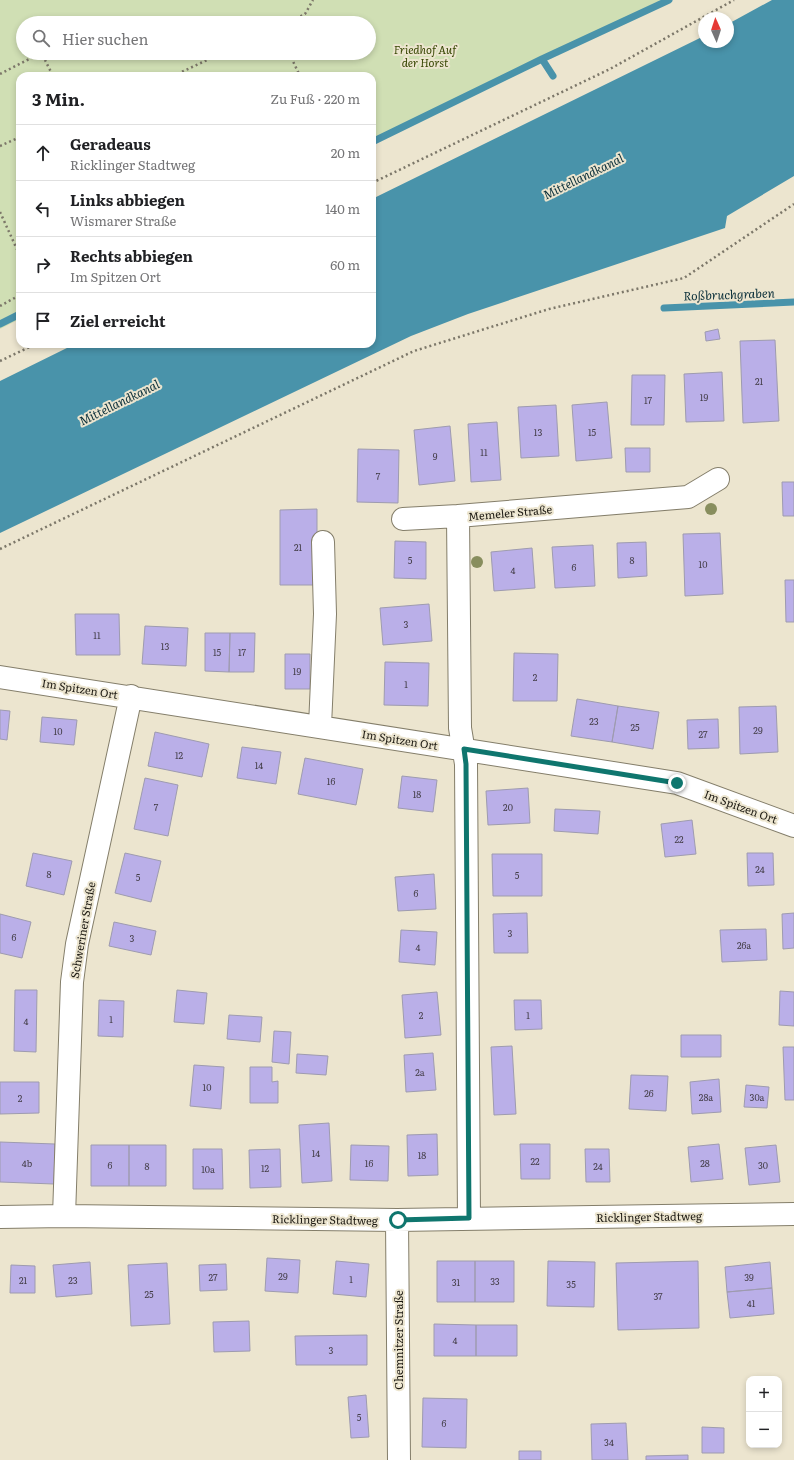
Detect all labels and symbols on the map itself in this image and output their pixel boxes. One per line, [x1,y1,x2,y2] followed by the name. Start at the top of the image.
[698,12,734,48] north arrow
[394,41,458,70] park label: Friedhof Auf der Horst
[540,148,627,203] water label: Mittellandkanal
[683,283,775,305] water label: Roßbruchgraben
[76,374,163,429] water label: Mittellandkanal
[755,374,763,388] house number: 21
[700,390,708,404] house number: 19
[644,393,652,407] house number: 17
[534,425,542,439] house number: 13
[588,425,597,439] house number: 15
[480,445,488,459] house number: 11
[433,449,438,463] house number: 9
[376,469,381,483] house number: 7
[467,500,553,524] street label: Memeler Straße
[294,540,302,554] house number: 21
[408,553,413,567] house number: 5
[630,553,635,567] house number: 8
[699,557,707,571] house number: 10
[572,560,577,574] house number: 6
[511,563,516,577] house number: 4
[404,617,409,631] house number: 3
[93,628,101,642] house number: 11
[161,639,169,653] house number: 13
[213,645,222,659] house number: 15
[238,645,246,659] house number: 17
[293,664,301,678] house number: 19
[533,670,538,684] house number: 2
[41,674,120,702] street label: Im Spitzen Ort
[404,677,408,691] house number: 1
[589,714,599,728] house number: 23
[630,720,640,734] house number: 25
[753,723,763,737] house number: 29
[54,724,62,738] house number: 10
[361,725,440,753] street label: Im Spitzen Ort
[698,727,708,741] house number: 27
[175,748,184,762] house number: 12
[255,758,263,772] house number: 14
[327,774,335,788] house number: 16
[668,774,686,792] route end
[702,785,780,827] street label: Im Spitzen Ort
[413,787,421,801] house number: 18
[154,800,159,814] house number: 7
[503,800,513,814] house number: 20
[674,832,684,846] house number: 22
[755,862,765,876] house number: 24
[47,867,52,881] house number: 8
[515,868,520,882] house number: 5
[136,870,141,884] house number: 5
[66,880,98,980] street label: Schweriner Straße
[414,886,419,900] house number: 6
[508,926,513,940] house number: 3
[12,930,17,944] house number: 6
[130,931,135,945] house number: 3
[737,938,751,952] house number: 26a
[416,940,421,954] house number: 4
[419,1008,424,1022] house number: 2
[526,1008,530,1022] house number: 1
[109,1012,113,1026] house number: 1
[24,1014,29,1028] house number: 4
[415,1065,425,1079] house number: 2a
[203,1080,211,1094] house number: 10
[644,1086,654,1100] house number: 26
[699,1090,713,1104] house number: 28a
[750,1090,765,1104] house number: 30a
[18,1091,23,1105] house number: 2
[312,1146,320,1160] house number: 14
[418,1148,426,1162] house number: 18
[530,1154,540,1168] house number: 22
[22,1156,33,1170] house number: 4b
[365,1156,373,1170] house number: 16
[700,1156,710,1170] house number: 28
[108,1158,113,1172] house number: 6
[758,1158,768,1172] house number: 30
[145,1159,150,1173] house number: 8
[593,1159,603,1173] house number: 24
[261,1161,270,1175] house number: 12
[201,1162,215,1176] house number: 10a
[596,1207,703,1225] street label: Ricklinger Stadtweg
[272,1210,379,1228] street label: Ricklinger Stadtweg
[389,1211,407,1229] route start
[278,1269,288,1283] house number: 29
[208,1270,218,1284] house number: 27
[744,1270,754,1284] house number: 39
[349,1272,353,1286] house number: 1
[19,1273,27,1287] house number: 21
[68,1273,78,1287] house number: 23
[490,1274,500,1288] house number: 33
[452,1275,461,1289] house number: 31
[566,1277,576,1291] house number: 35
[144,1287,154,1301] house number: 25
[653,1289,663,1303] house number: 37
[390,1290,406,1390] street label: Chemnitzer Straße
[747,1296,756,1310] house number: 41
[453,1333,458,1347] house number: 4
[329,1343,334,1357] house number: 3
[357,1410,362,1424] house number: 5
[442,1416,447,1430] house number: 6
[604,1435,614,1449] house number: 34

